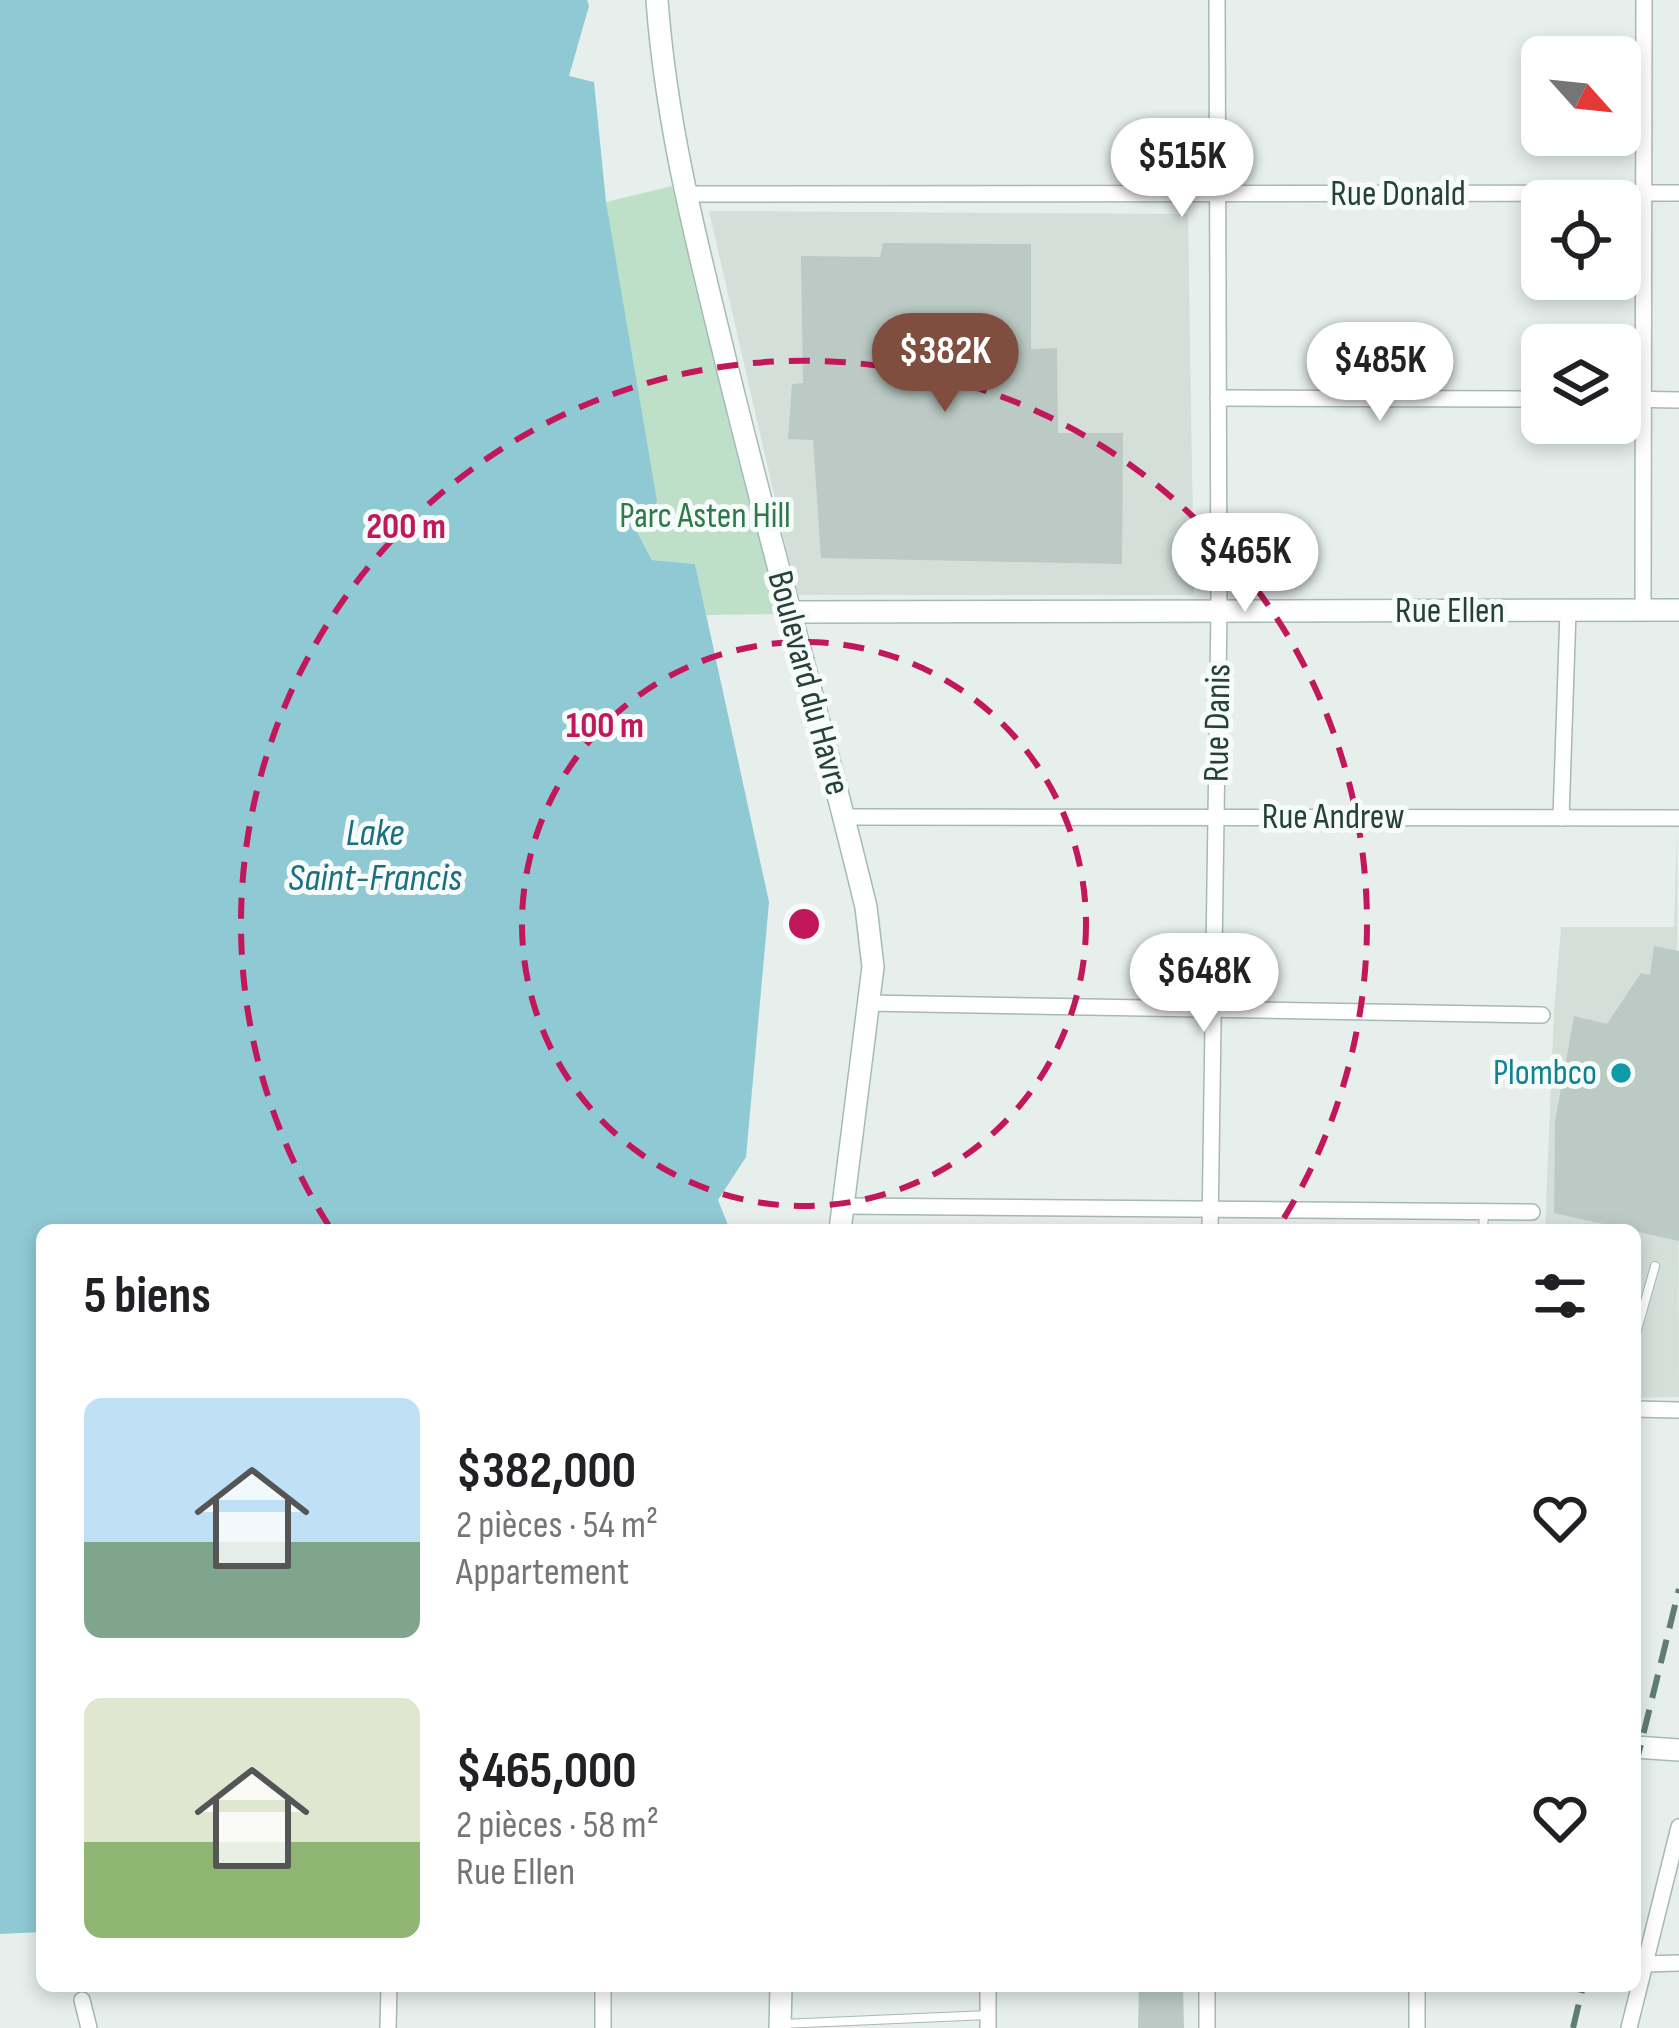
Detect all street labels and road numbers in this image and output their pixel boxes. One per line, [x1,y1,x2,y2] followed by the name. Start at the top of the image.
[1330,173,1466,216] street label: Rue Donald
[757,566,859,800] street label: Boulevard du Havre
[1395,590,1505,633] street label: Rue Ellen
[1195,664,1241,782] street label: Rue Danis
[1262,796,1404,839] street label: Rue Andrew

